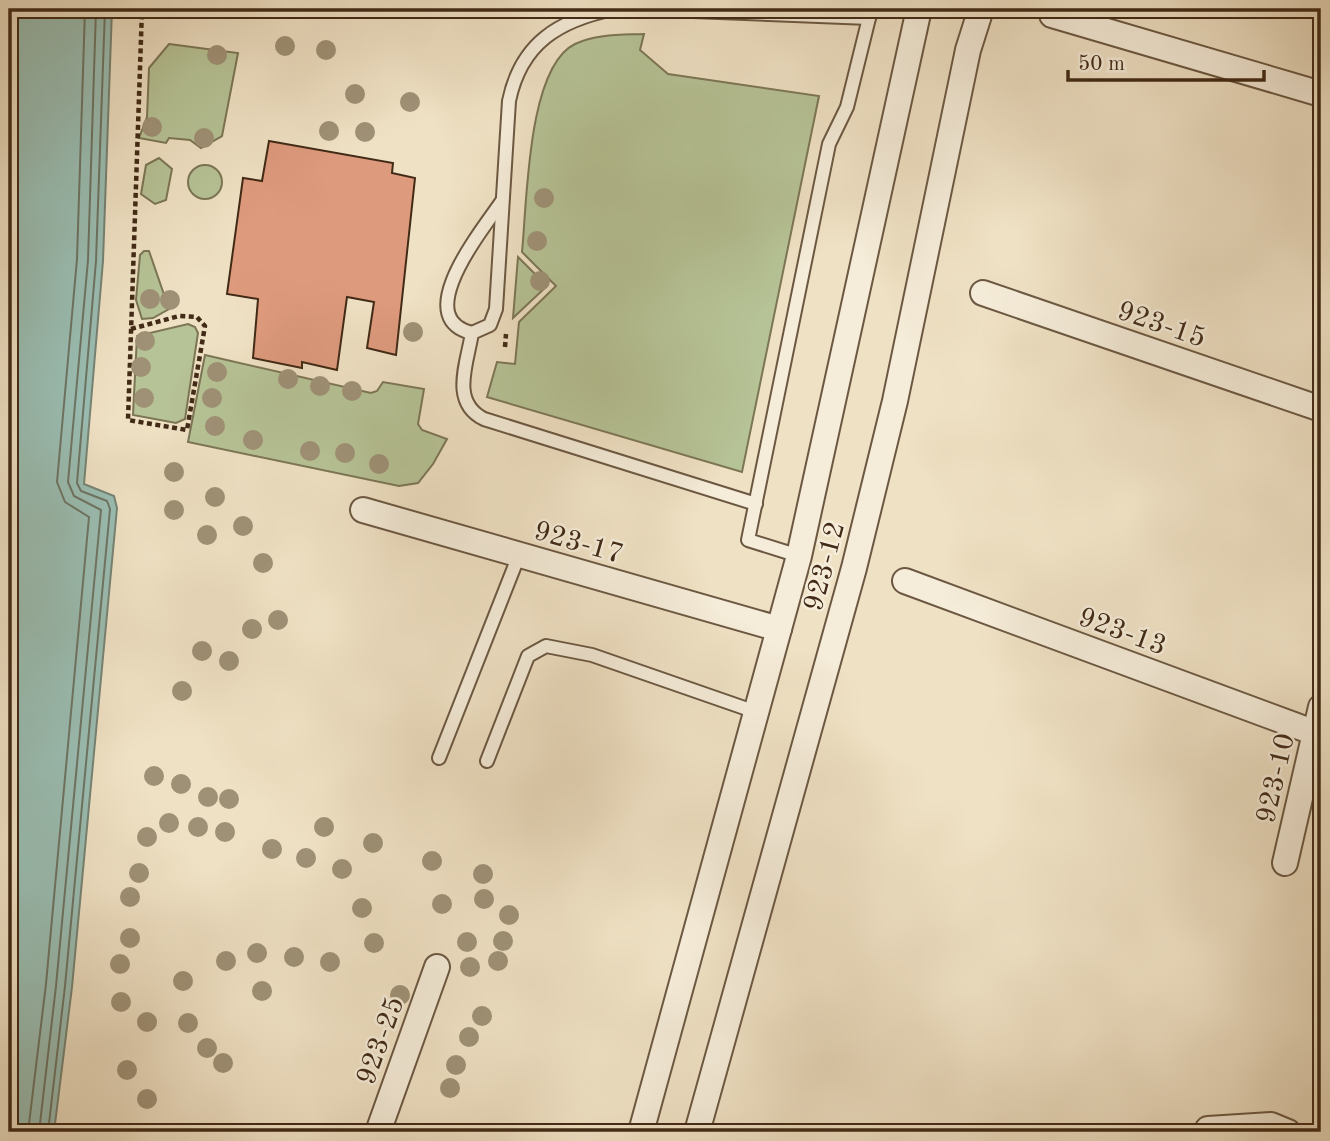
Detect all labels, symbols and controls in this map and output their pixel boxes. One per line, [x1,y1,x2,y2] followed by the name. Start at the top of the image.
[1068,38,1264,82] scale bar
[1078,54,1125,75] text: 50 m
[1113,298,1209,354] street label: 923-15
[530,518,626,570] street label: 923-17
[801,519,851,615] street label: 923-12
[1074,604,1170,662] street label: 923-13
[1253,731,1301,826] street label: 923-10
[353,993,411,1089] street label: 923-25

